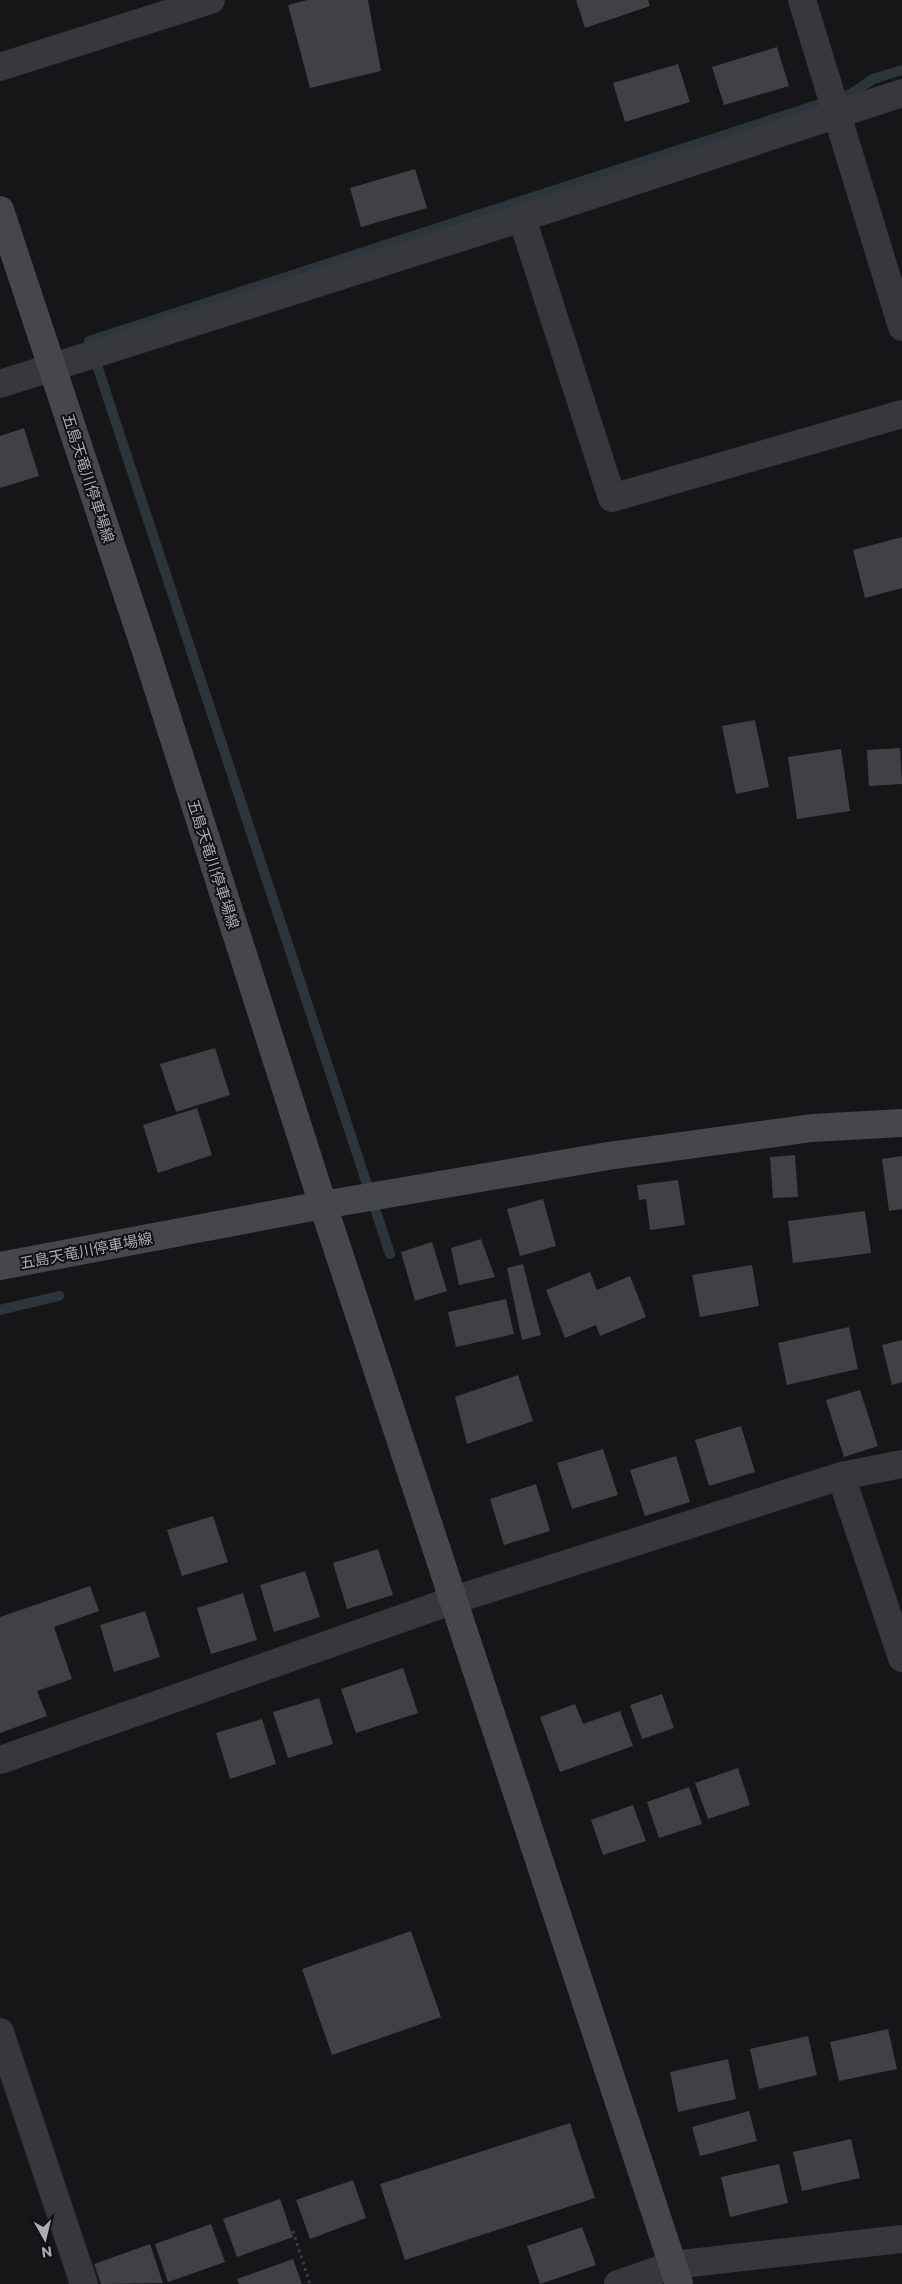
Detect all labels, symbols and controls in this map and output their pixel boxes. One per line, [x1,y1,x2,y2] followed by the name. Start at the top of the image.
[60,411,118,545] street label: 五島天竜川停車場線
[185,797,243,931] street label: 五島天竜川停車場線
[18,1228,154,1272] street label: 五島天竜川停車場線
[20,2214,70,2264] north arrow
[40,2243,53,2262] text: N

